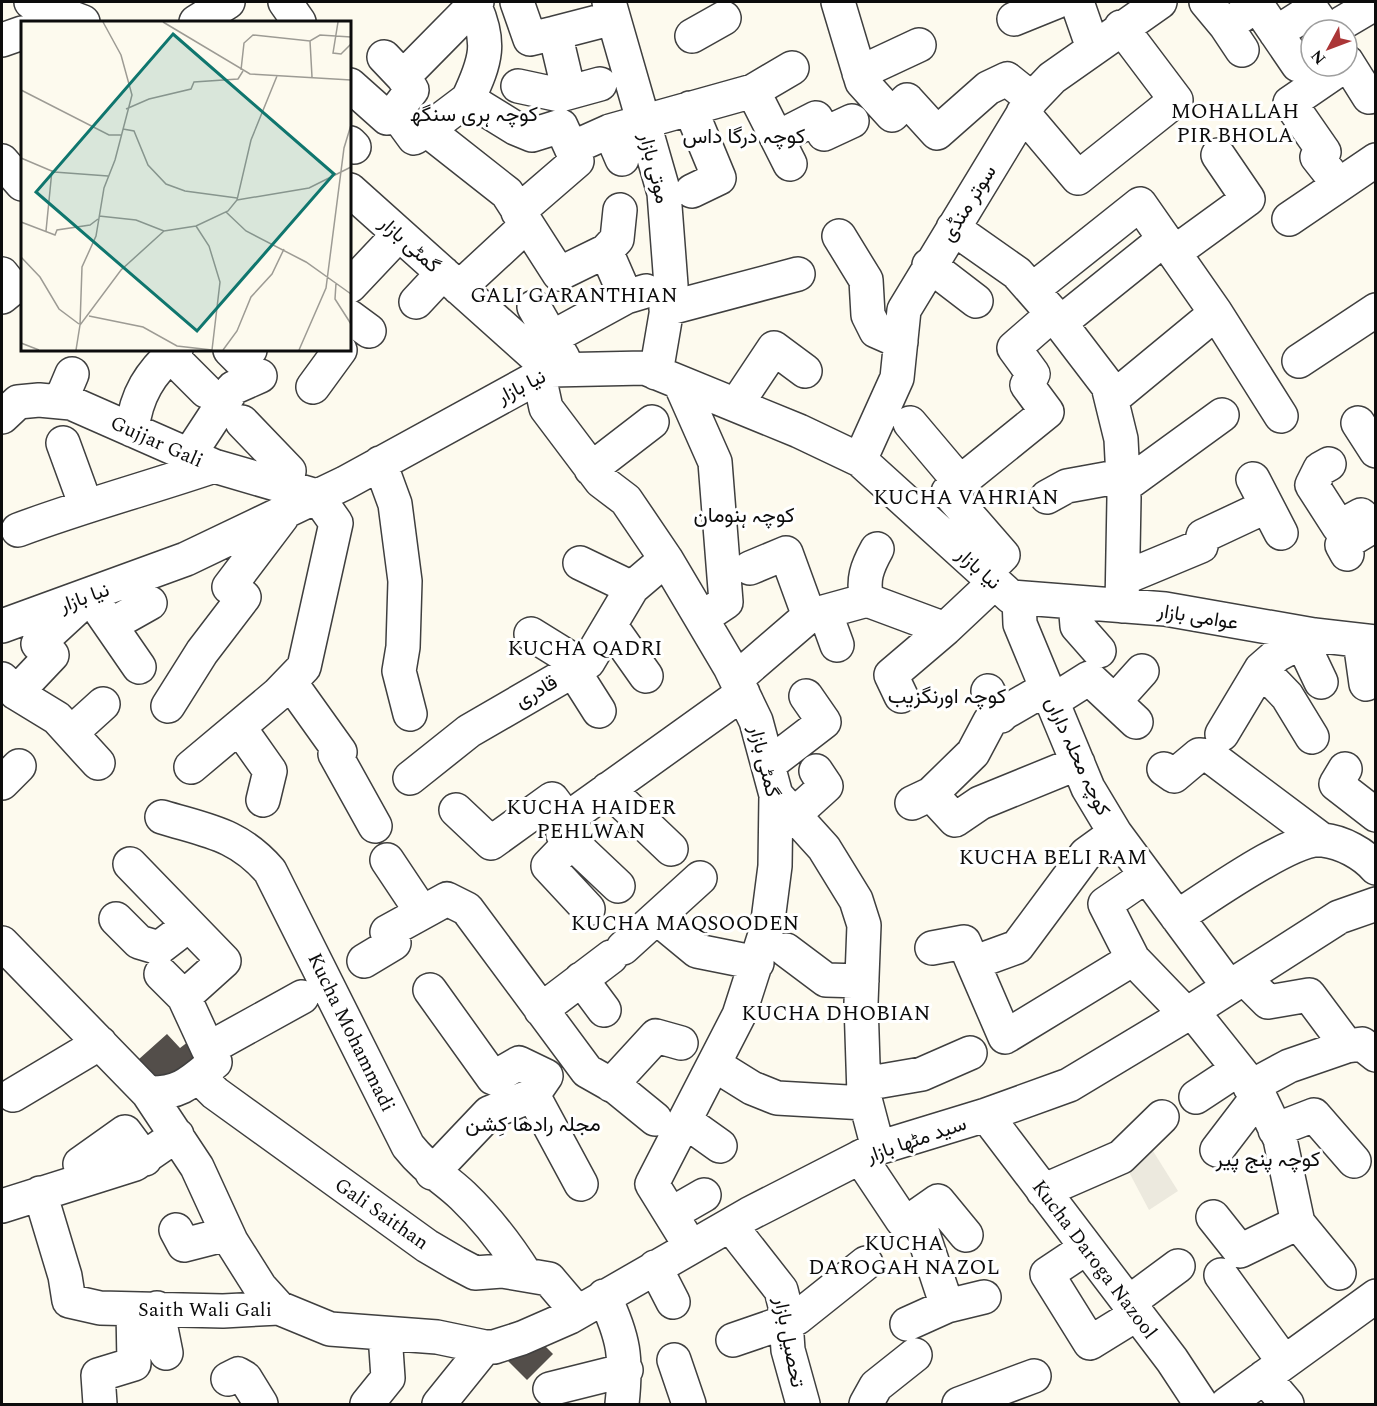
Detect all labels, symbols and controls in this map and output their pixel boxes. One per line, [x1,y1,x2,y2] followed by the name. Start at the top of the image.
[1299,18,1359,78] north arrow
[21,21,351,351] inset map
[1305,44,1332,70] text: N
[1171,96,1299,152] district label: MOHALLAH PIR BHOLA
[410,99,538,131] district label: کوچہ ہری سنگھ
[683,121,805,153] district label: کوچہ درگا داس
[631,129,677,207] street label: موتی بازار
[933,159,1004,248] street label: سوتر منڈی
[371,208,447,280] street label: گمٹی بازار
[470,280,678,312] district label: GALI GARANTHIAN
[491,362,551,412] street label: نیا بازار
[105,408,208,476] street label: Gujjar Gali
[873,482,1059,514] district label: KUCHA VAHRIAN
[693,500,795,532] district label: کوچہ ہنومان
[948,540,1007,597] street label: نیا بازار
[54,575,114,621] street label: نیا بازار
[1154,596,1240,638] street label: عوامی بازار
[508,633,662,665] district label: KUCHA QADRI
[510,668,563,716] street label: قادری
[888,681,1006,713] district label: کوچہ اورنگزیب
[1036,692,1118,821] street label: کوچہ محلہ داراں
[740,721,787,800] street label: گمٹی بازار
[506,792,676,848] district label: KUCHA HAIDER PEHLWAN
[959,842,1147,874] district label: KUCHA BELI RAM
[571,908,799,940] district label: KUCHA MAQSOODEN
[300,948,403,1117] street label: Kucha Mohammadi
[741,998,931,1030] district label: KUCHA DHOBIAN
[465,1109,601,1141] district label: مجلہ رادها كِشن
[861,1109,971,1171] street label: سید مٹھا بازار
[1215,1144,1320,1176] district label: کوچہ پنج پیر
[328,1170,435,1257] street label: Gali Saithan
[1024,1174,1164,1346] street label: Kucha Daroga Nazool
[808,1228,1000,1284] district label: KUCHA DAROGAH NAZOL
[765,1293,812,1390] street label: تحصیل بازار
[138,1295,272,1325] street label: Saith Wali Gali

